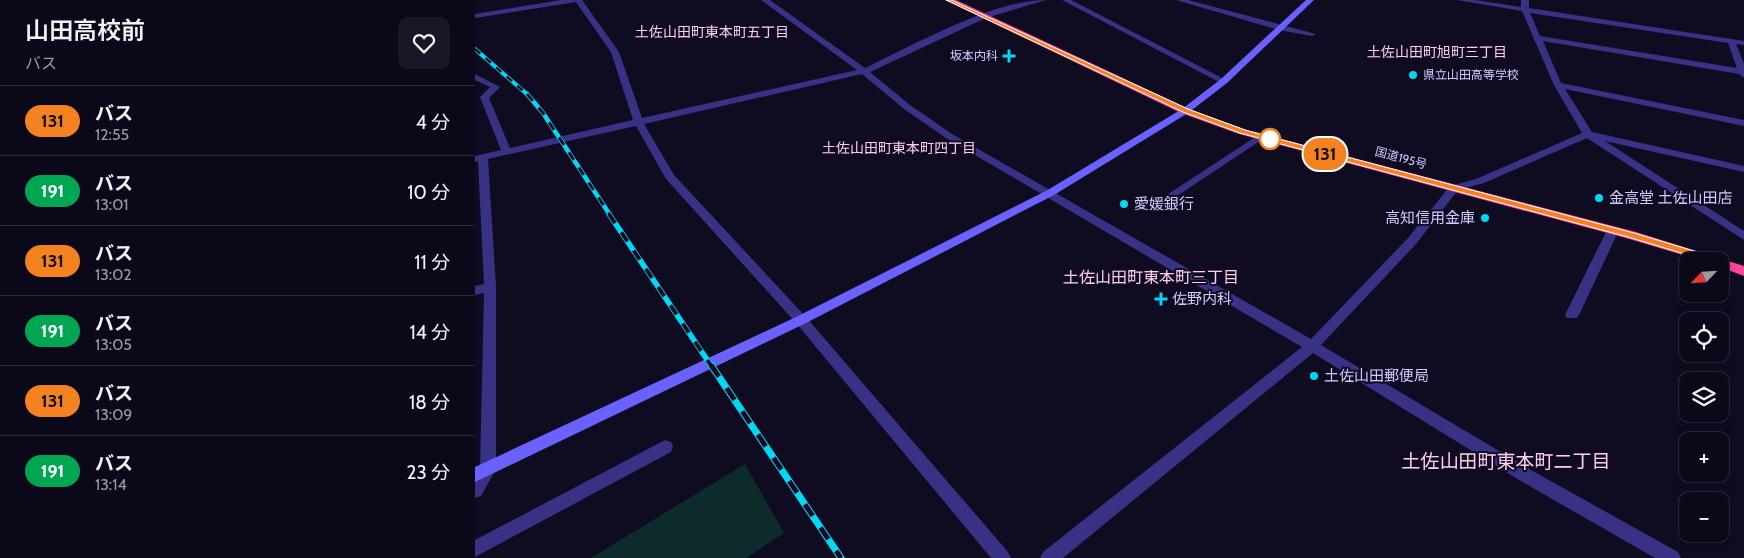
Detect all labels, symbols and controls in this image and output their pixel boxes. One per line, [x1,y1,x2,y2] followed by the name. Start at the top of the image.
[25,16,145,45] text: 山田高校前
[398,17,450,69] button: heart
[635,23,789,41] district label: 土佐山田町東本町五丁目
[1367,43,1507,61] district label: 土佐山田町旭町三丁目
[950,48,998,63] place label: 坂本内科
[1002,49,1016,63] marker: 坂本内科
[25,54,57,73] text: バス
[1423,67,1519,82] place label: 県立山田高等学校
[1407,69,1419,81] marker: 県立山田高等学校
[95,102,133,125] text: バス
[41,110,64,132] text: 131
[416,111,450,134] text: 4 分
[95,125,129,144] text: 12:55
[1259,128,1281,150] unlabelled marker
[1296,138,1354,170] line badge: 131
[822,139,976,157] district label: 土佐山田町東本町四丁目
[1314,143,1337,165] text: 131
[1373,143,1429,172] street label: 国道195号
[95,172,133,195] text: バス
[41,180,64,202] text: 191
[407,181,450,204] text: 10 分
[1609,189,1732,207] place label: 金高堂 土佐山田店
[1593,192,1605,204] marker: 金高堂 土佐山田店
[95,195,129,214] text: 13:01
[1134,195,1194,213] place label: 愛媛銀行
[1118,198,1130,210] marker: 愛媛銀行
[1385,209,1475,227] place label: 高知信用金庫
[1479,212,1491,224] marker: 高知信用金庫
[95,242,133,265] text: バス
[41,250,64,272] text: 131
[414,251,450,274] text: 11 分
[1679,252,1729,302] north arrow
[1679,252,1729,542] map controls
[95,265,132,284] text: 13:02
[1063,268,1239,287] district label: 土佐山田町東本町三丁目
[1172,290,1232,308] place label: 佐野内科
[1154,292,1168,306] marker: 佐野内科
[95,312,133,335] text: バス
[1679,312,1729,362] button: locate
[41,320,64,342] text: 191
[410,321,450,344] text: 14 分
[95,335,132,354] text: 13:05
[1324,367,1429,385] place label: 土佐山田郵便局
[1308,370,1320,382] marker: 土佐山田郵便局
[1679,372,1729,422] button: layers
[95,382,133,405] text: バス
[41,390,64,412] text: 131
[409,391,450,414] text: 18 分
[95,405,132,424] text: 13:09
[1679,432,1729,482] button: +
[1401,450,1611,473] district label: 土佐山田町東本町二丁目
[95,452,133,475] text: バス
[41,460,64,482] text: 191
[406,461,450,484] text: 23 分
[95,475,127,494] text: 13:14
[1679,492,1729,542] button: −

